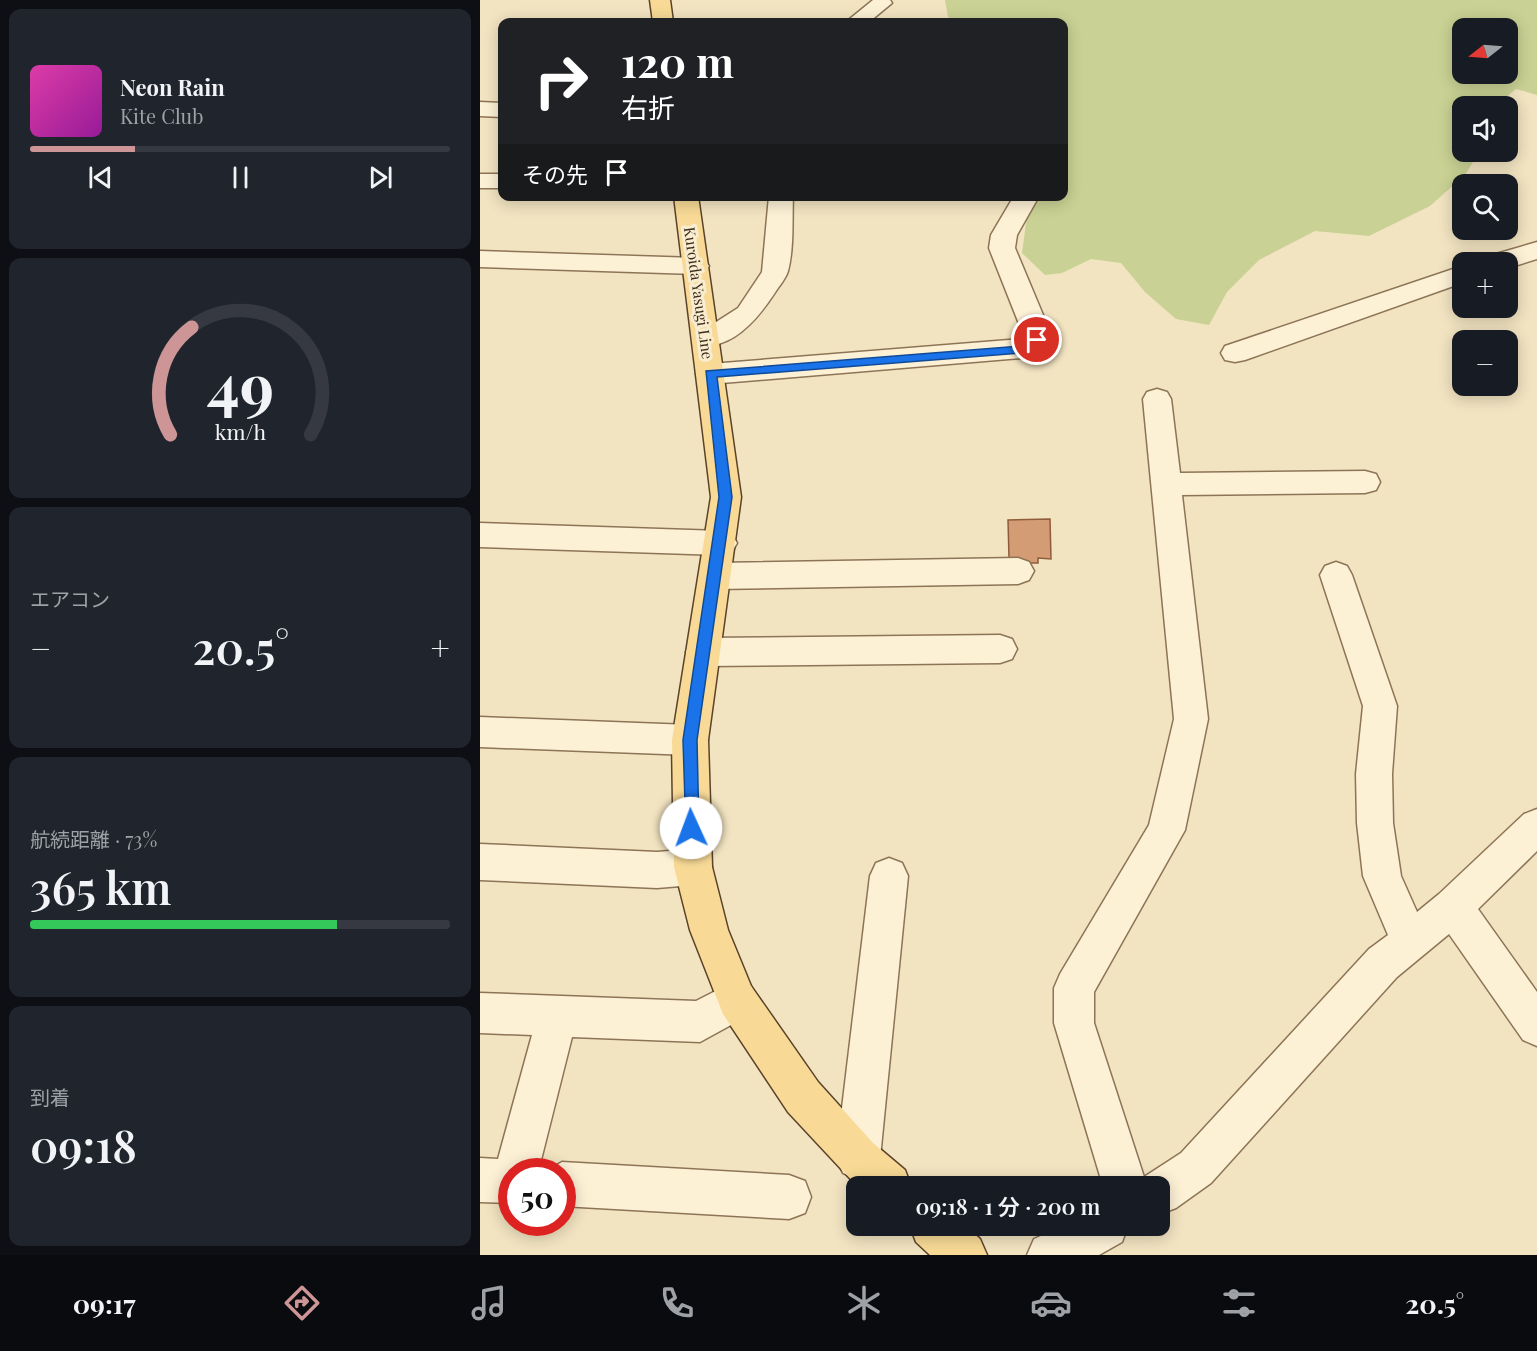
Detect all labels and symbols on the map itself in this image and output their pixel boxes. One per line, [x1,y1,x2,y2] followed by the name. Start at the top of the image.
[1452,18,1518,84] north arrow
[680,226,718,360] street label: Kuroida Yasugi Line
[1011,314,1062,365] pin
[659,796,723,860] position arrow
[498,1158,576,1236] speed limit sign: 50

